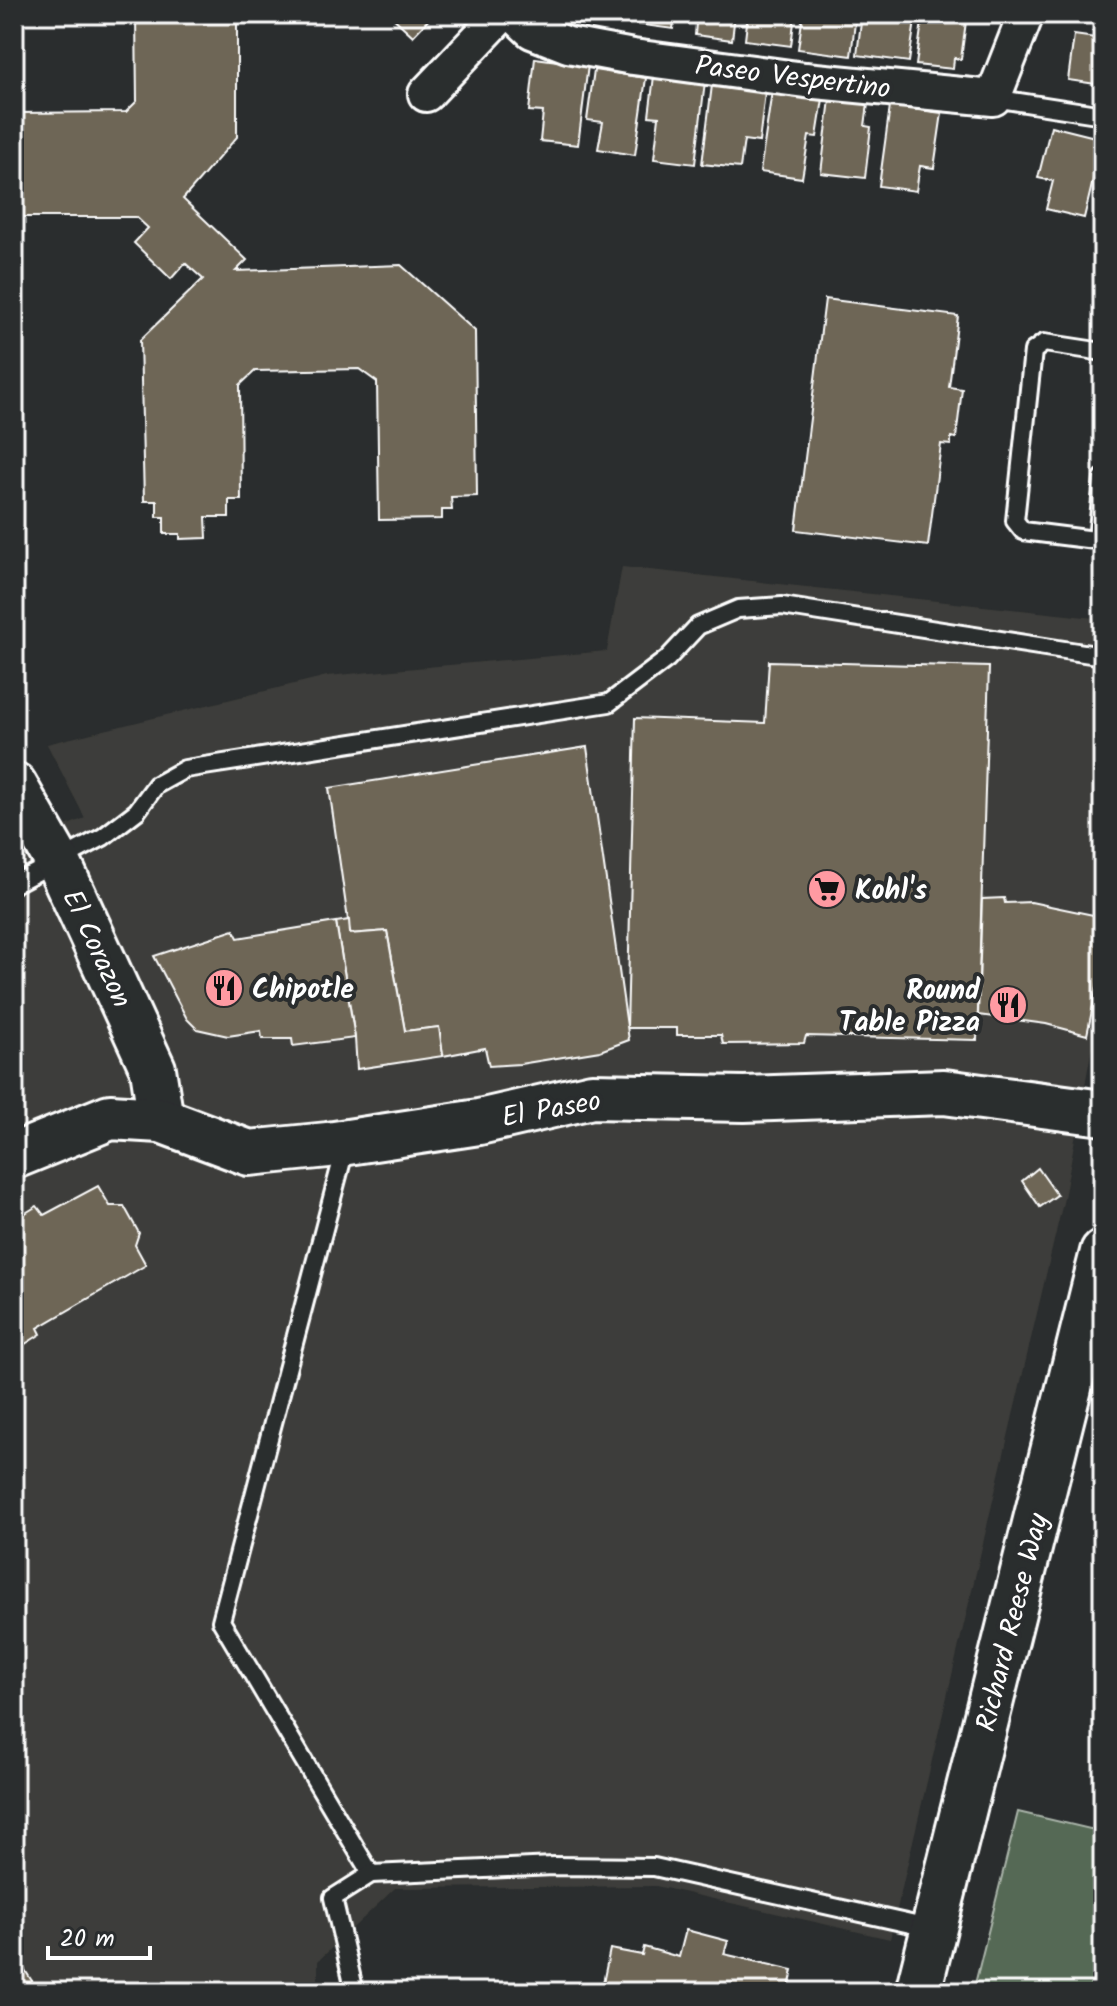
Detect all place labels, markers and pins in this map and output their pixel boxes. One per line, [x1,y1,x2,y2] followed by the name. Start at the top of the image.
[806,868,848,910] supermarket icon: Kohl's
[855,869,927,914] place label: Kohl's
[203,967,245,1009] restaurant icon: Chipotle
[252,968,354,1013] place label: Chipotle
[839,969,981,1046] place label: Round Table Pizza
[987,984,1029,1026] restaurant icon: Round Table Pizza

